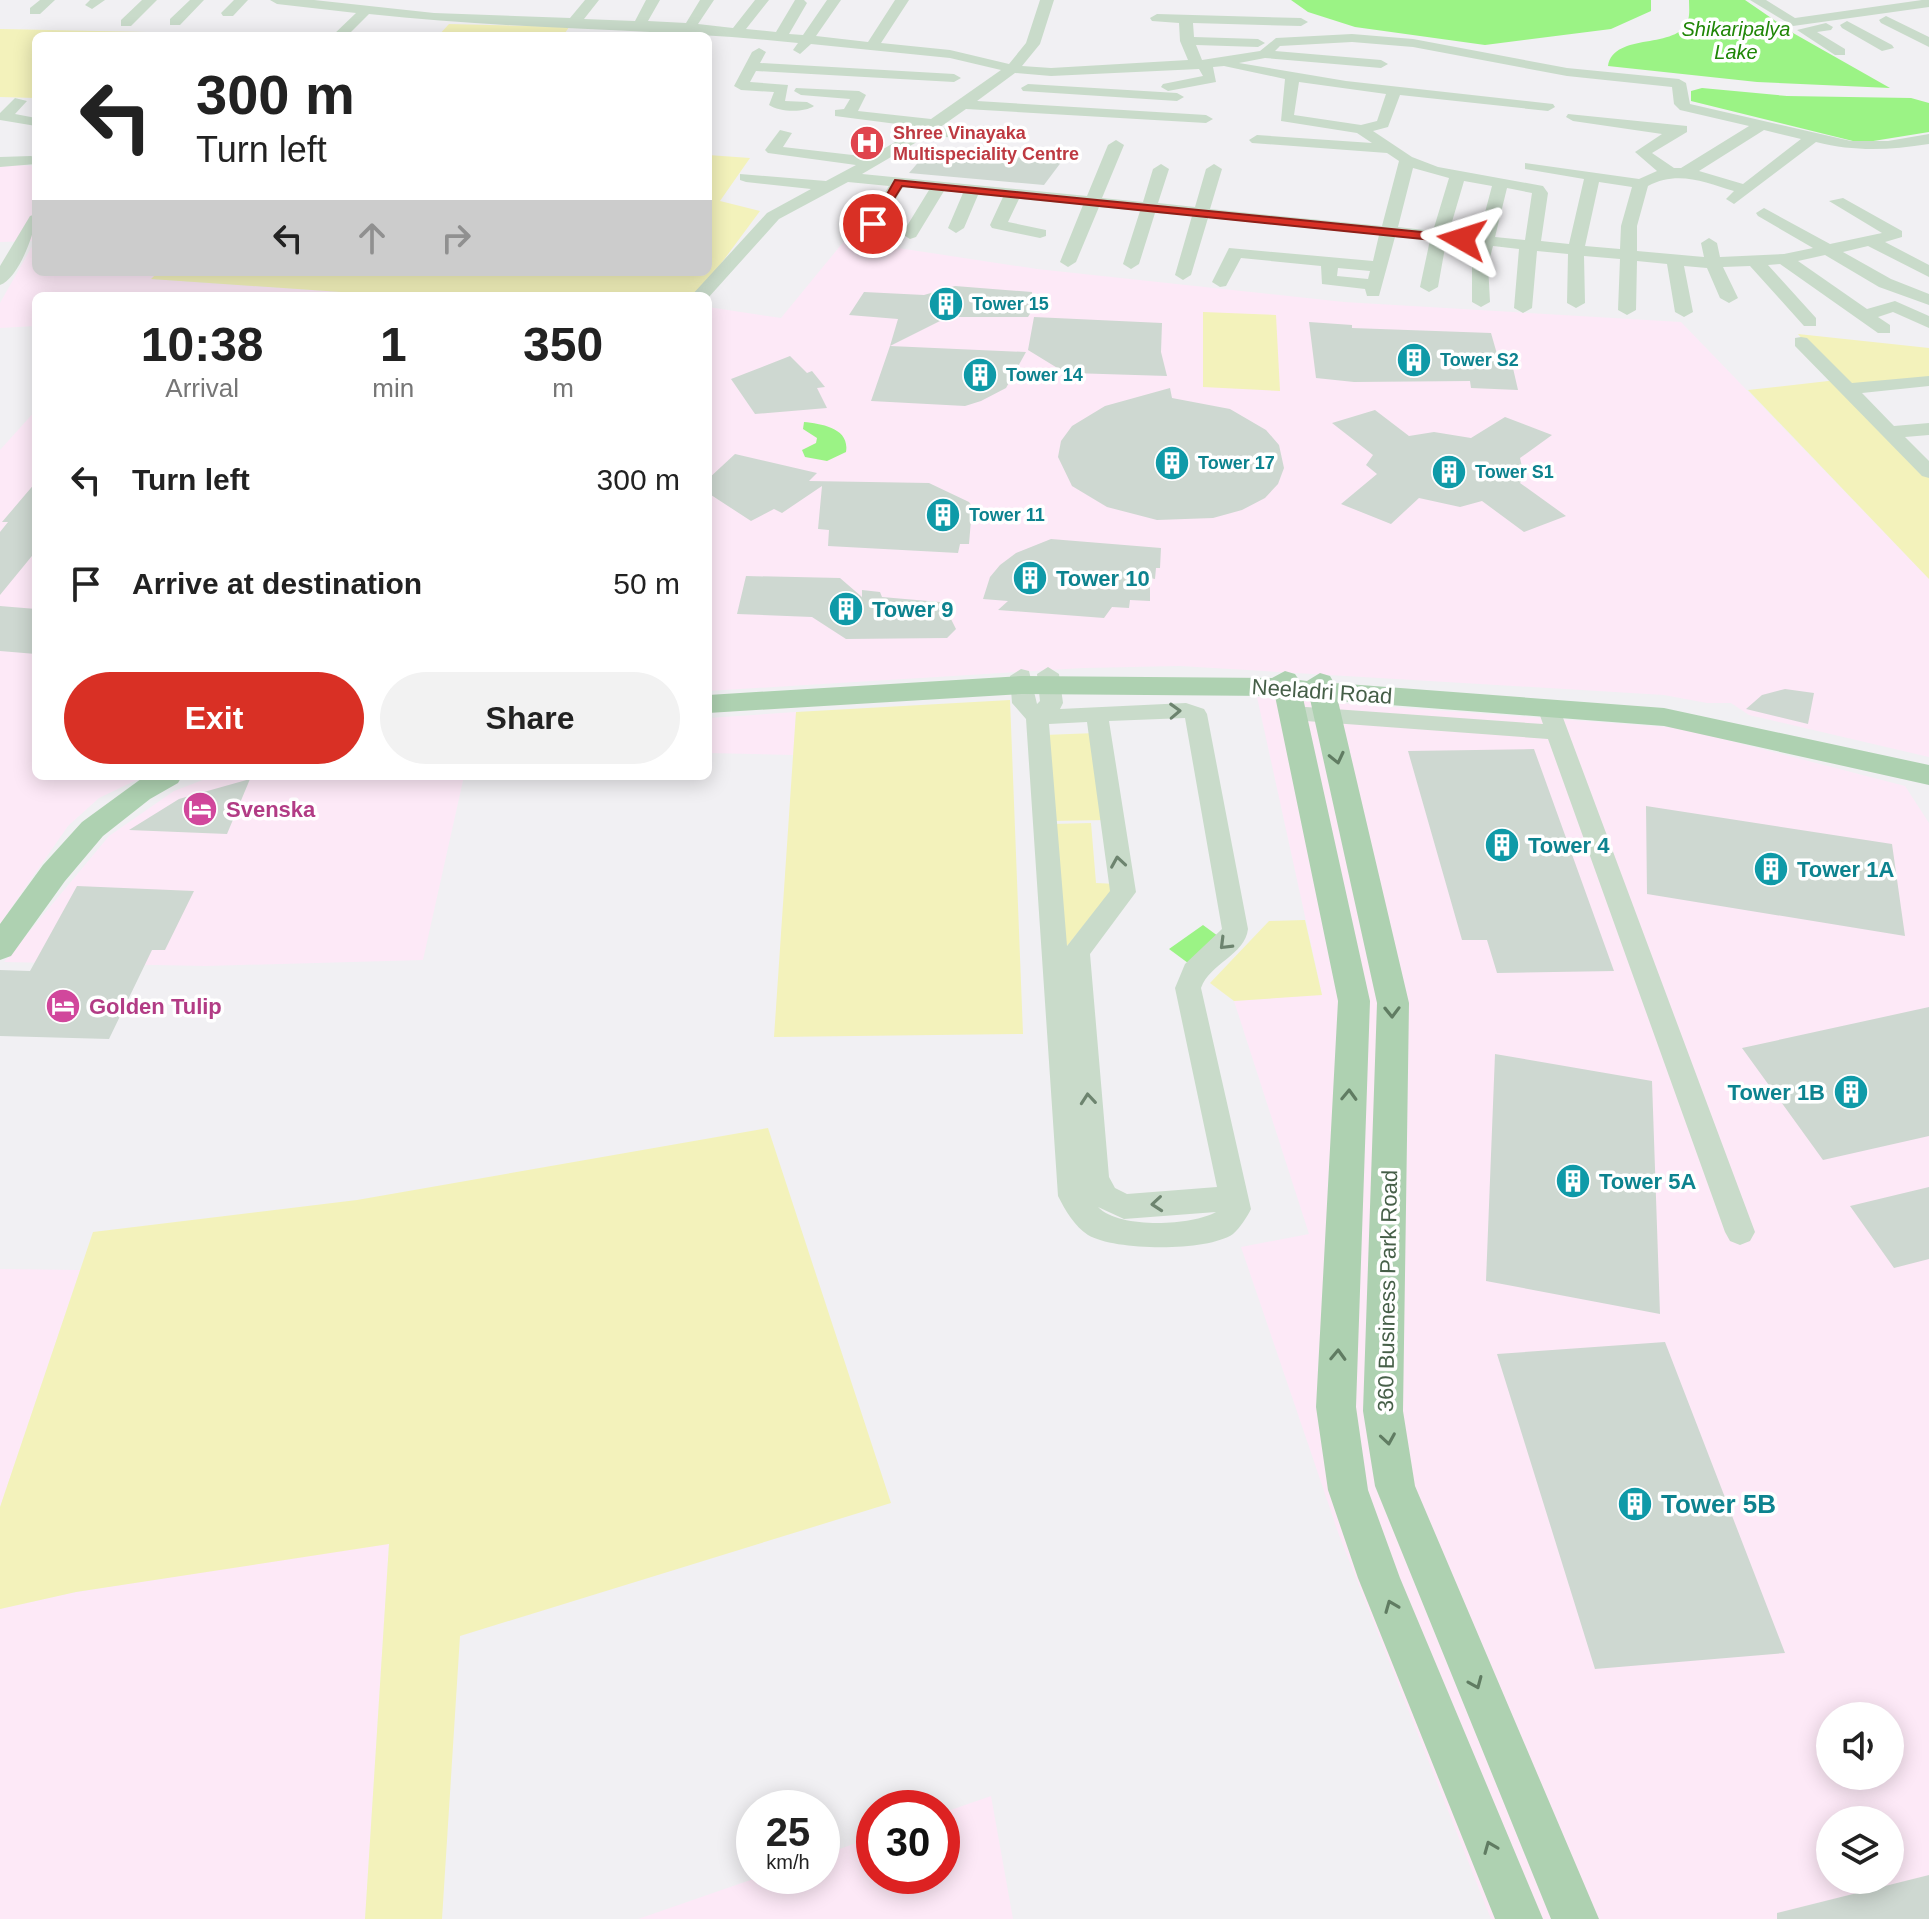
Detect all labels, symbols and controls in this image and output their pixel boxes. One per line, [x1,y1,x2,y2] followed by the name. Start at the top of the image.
[1682,18,1790,63] water label: Shikaripalya Lake
[196,63,355,126] text: 300 m
[64,64,168,168] icon: left
[893,123,1079,164] place label: Shree Vinayaka Multispeciality Centre
[848,124,886,162] hospital icon: Shree Vinayaka Multispeciality Centre
[196,129,327,170] text: Turn left
[839,190,907,258] pin
[1420,197,1504,281] position arrow
[851,202,895,246] icon: arrive
[266,216,310,260] icon: left
[350,216,394,260] icon: ahead
[434,216,478,260] icon: right
[927,285,965,323] building icon: Tower 15
[972,294,1049,314] place label: Tower 15
[141,318,264,371] text: 10:38
[380,318,407,371] text: 1
[523,318,603,371] text: 350
[1395,341,1433,379] building icon: Tower S2
[1440,350,1519,370] place label: Tower S2
[961,356,999,394] building icon: Tower 14
[1006,365,1083,385] place label: Tower 14
[165,373,239,403] text: Arrival
[372,373,414,403] text: min
[552,373,574,403] text: m
[1153,444,1191,482] building icon: Tower 17
[1198,453,1275,473] place label: Tower 17
[1430,453,1468,491] building icon: Tower S1
[64,458,108,502] icon: left
[1475,462,1554,482] place label: Tower S1
[132,463,250,496] text: Turn left
[597,463,680,496] text: 300 m
[924,496,962,534] building icon: Tower 11
[969,505,1045,525] place label: Tower 11
[1011,559,1049,597] building icon: Tower 10
[64,562,108,606] icon: arrive
[1056,566,1150,591] place label: Tower 10
[132,567,422,600] text: Arrive at destination
[613,567,680,600] text: 50 m
[827,590,865,628] building icon: Tower 9
[872,597,954,622] place label: Tower 9
[64,672,364,764] button: Exit
[380,672,680,764] button: Share
[1251,674,1393,709] street label: Neeladri Road
[1169,702,1182,719] one-way arrow
[1328,751,1345,765] one-way arrow
[181,790,219,828] hotel icon: Svenska
[226,797,316,822] place label: Svenska
[1483,826,1521,864] building icon: Tower 4
[1528,833,1610,858] place label: Tower 4
[1752,850,1790,888] building icon: Tower 1A
[1110,855,1127,869] one-way arrow
[1797,857,1895,882] place label: Tower 1A
[1220,934,1234,949] one-way arrow
[44,987,82,1025] hotel icon: Golden Tulip
[89,994,222,1019] place label: Golden Tulip
[1383,1006,1401,1019] one-way arrow
[1832,1073,1870,1111] building icon: Tower 1B
[1728,1080,1825,1105] place label: Tower 1B
[1341,1088,1358,1101] one-way arrow
[1080,1092,1097,1105] one-way arrow
[1554,1162,1592,1200] building icon: Tower 5A
[1599,1169,1697,1194] place label: Tower 5A
[1373,1170,1402,1412] street label: 360 Business Park Road
[1150,1195,1163,1212] one-way arrow
[1330,1348,1347,1361] one-way arrow
[1379,1433,1396,1446] one-way arrow
[1616,1485,1654,1523] building icon: Tower 5B
[1661,1489,1776,1519] place label: Tower 5B
[1384,1600,1400,1614] one-way arrow
[1466,1675,1482,1689] one-way arrow
[1816,1702,1904,1894] map controls
[1816,1702,1904,1790] button: sound
[856,1790,960,1894] speed limit sign: 30
[1816,1806,1904,1894] button: layers
[766,1810,810,1854] text: 25
[1483,1841,1500,1855] one-way arrow
[766,1851,810,1873] text: km/h

